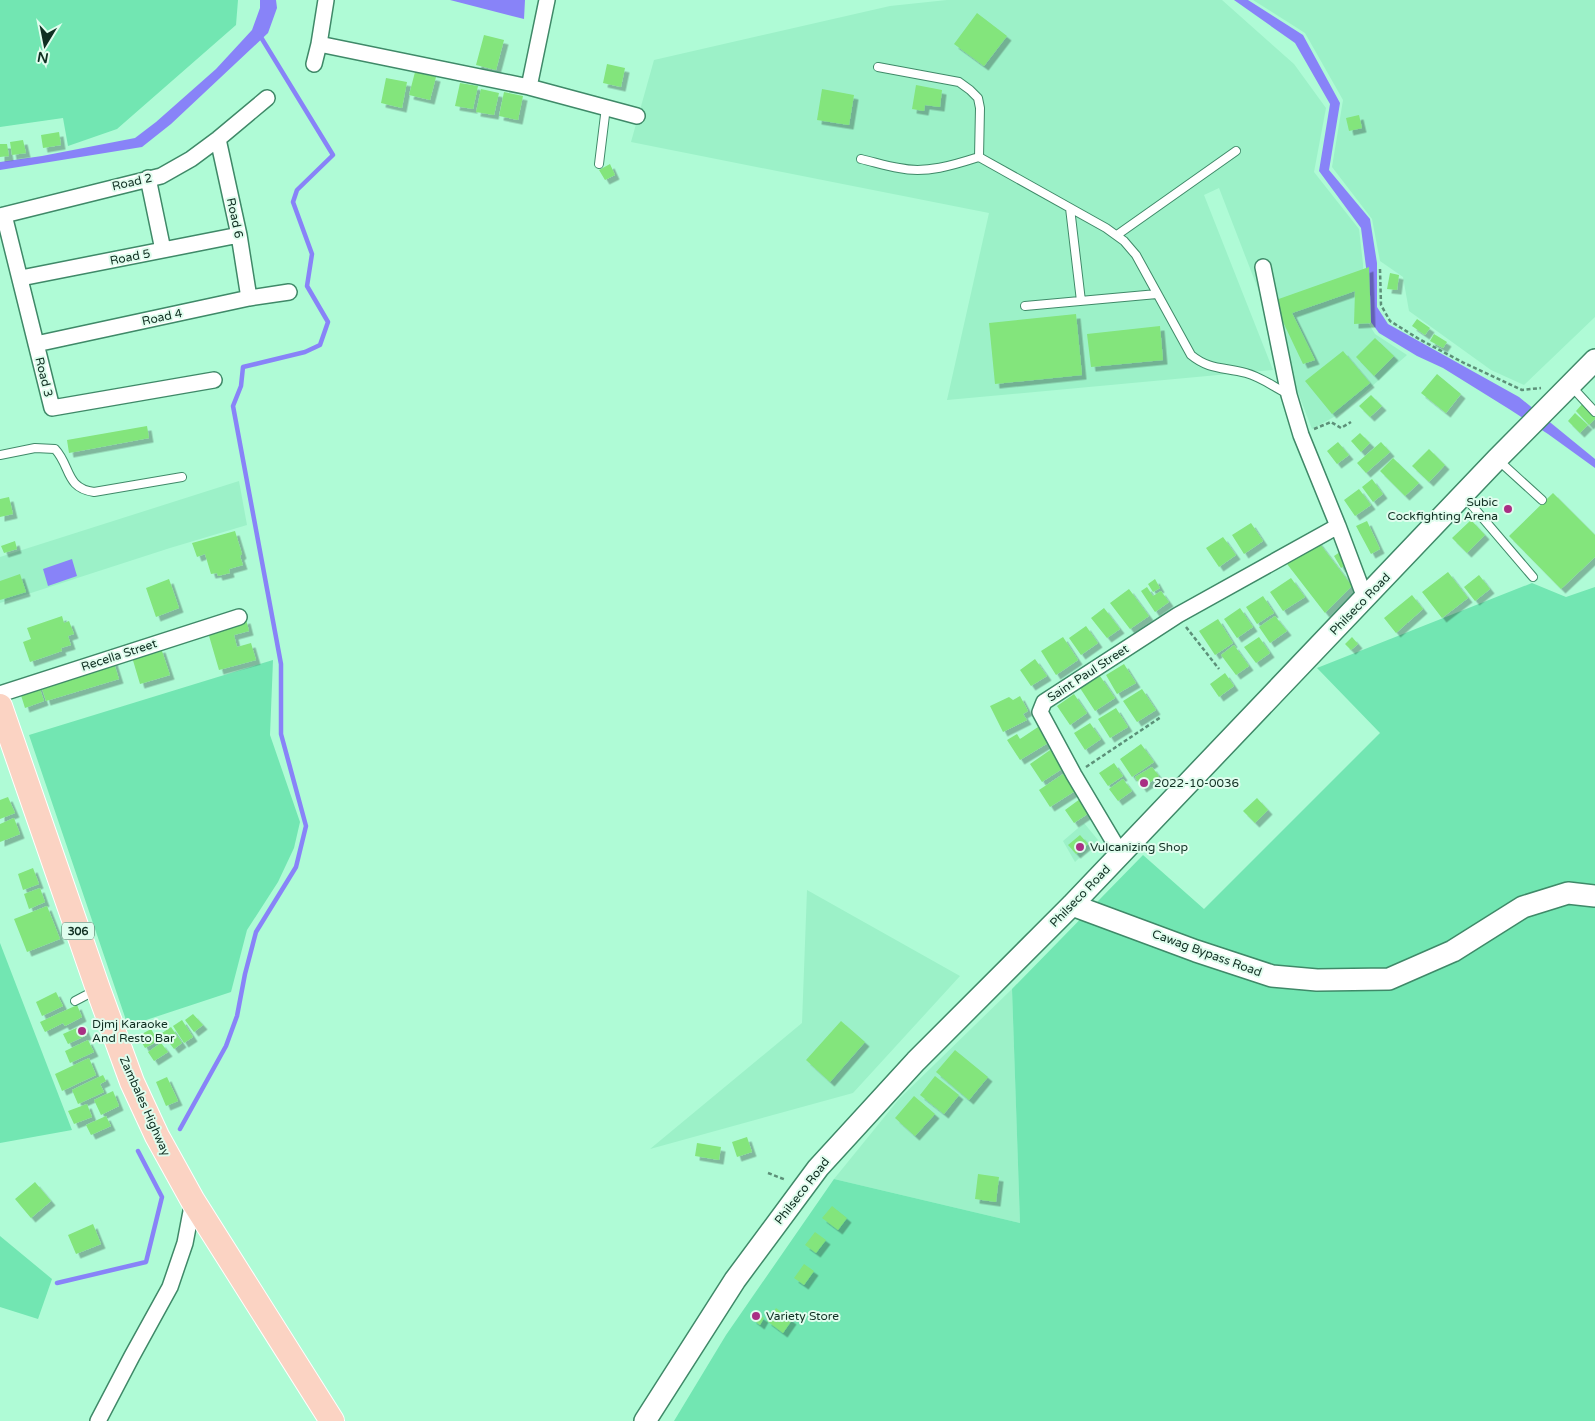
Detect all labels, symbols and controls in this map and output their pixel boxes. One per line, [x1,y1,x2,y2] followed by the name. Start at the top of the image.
[20,20,70,70] north arrow
[36,48,50,67] text: N
[111,171,153,193] street label: Road 2
[224,197,246,239] street label: Road 6
[109,246,151,268] street label: Road 5
[141,306,184,328] street label: Road 4
[32,356,56,398] street label: Road 3
[1388,495,1498,523] place label: Subic Cockfighting Arena
[1502,503,1514,515] marker: Subic Cockfighting Arena
[1327,570,1393,638] street label: Philseco Road
[79,636,159,674] street label: Recella Street
[1045,641,1132,705] street label: Saint Paul Street
[1154,776,1239,790] place label: 2022-10-0036
[1138,777,1150,789] marker: 2022-10-0036
[1090,840,1188,854] place label: Vulcanizing Shop
[1074,841,1086,853] marker: Vulcanizing Shop
[1047,862,1113,930] street label: Philseco Road
[62,922,94,939] road number: 306
[1150,927,1264,979] street label: Cawag Bypass Road
[92,1017,175,1045] place label: Djmj Karaoke And Resto Bar
[76,1025,88,1037] marker: Djmj Karaoke And Resto Bar
[117,1054,174,1159] street label: Zambales Highway
[772,1155,832,1227] street label: Philseco Road
[766,1309,839,1323] place label: Variety Store
[750,1310,762,1322] marker: Variety Store

